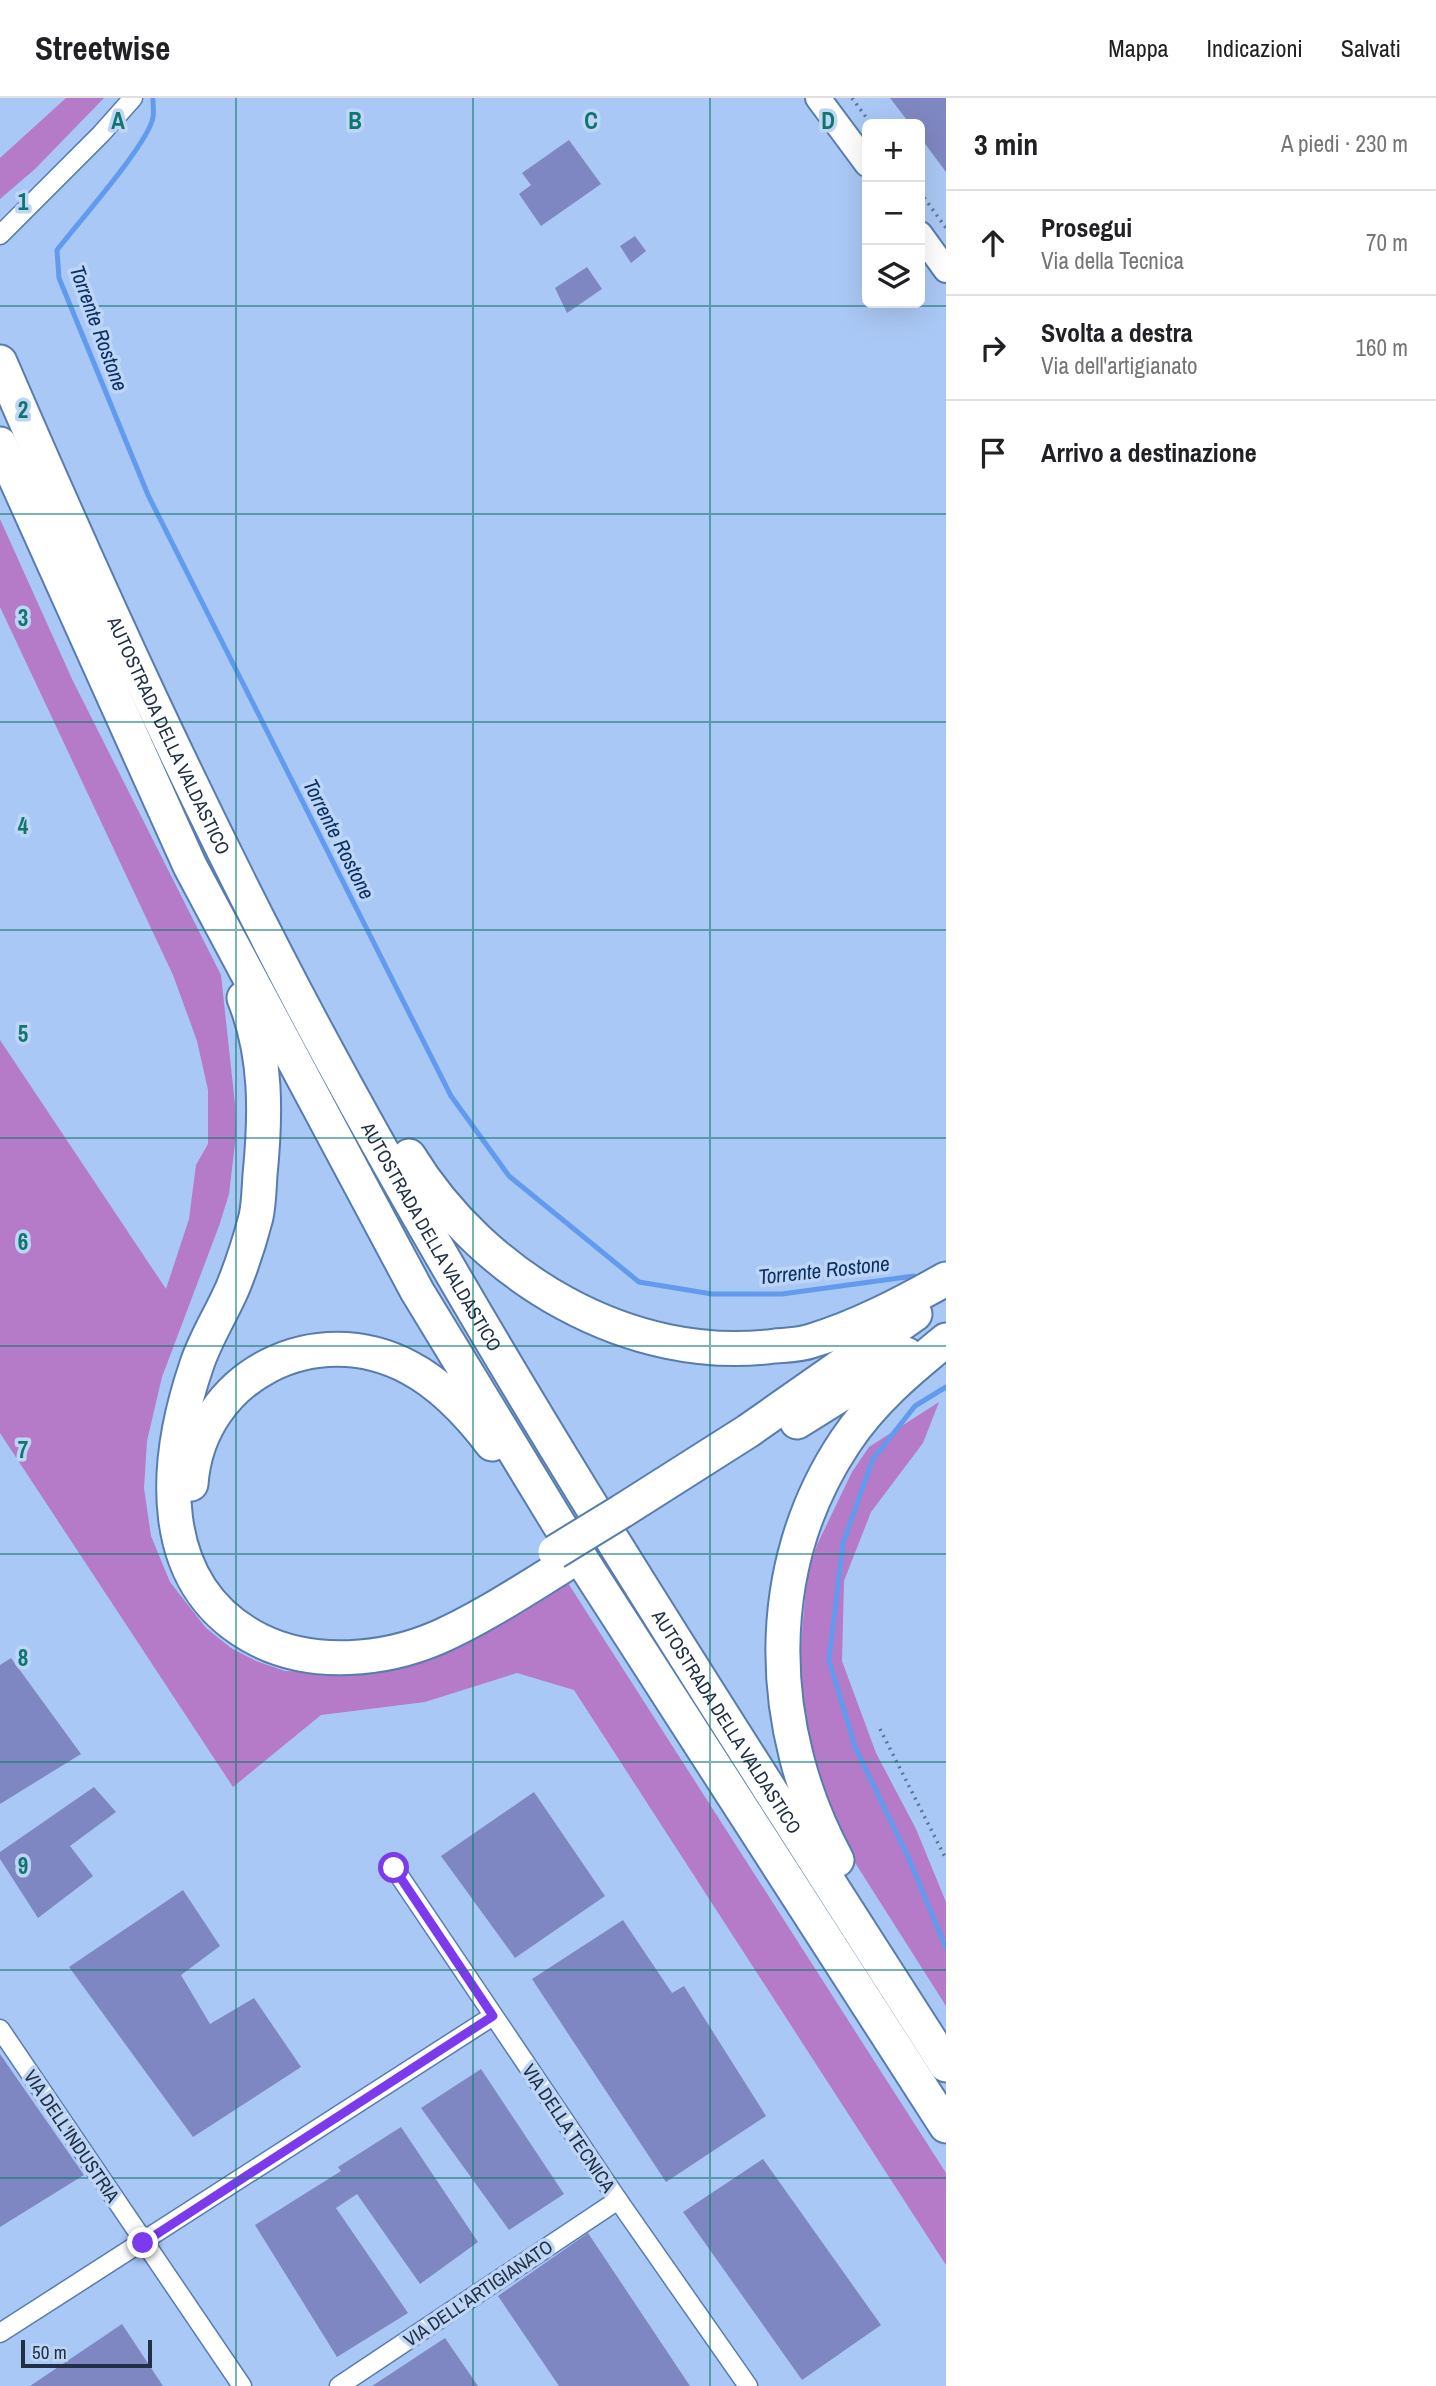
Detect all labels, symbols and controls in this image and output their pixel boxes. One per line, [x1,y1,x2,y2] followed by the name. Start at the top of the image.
[35,26,170,70] text: Streetwise
[1108,32,1169,64] text: Mappa
[1207,32,1303,64] text: Indicazioni
[1341,32,1401,64] text: Salvati
[111,105,125,136] text: A
[348,105,362,136] text: B
[584,105,598,136] text: C
[821,105,835,136] text: D
[862,119,925,308] map controls
[862,119,925,182] button: +
[974,124,1038,164] text: 3 min
[1281,128,1408,159] text: A piedi · 230 m
[862,182,925,245] button: −
[18,186,29,217] text: 1
[1041,210,1132,245] text: Prosegui
[974,224,1012,262] icon: ahead
[1366,227,1408,258] text: 70 m
[862,245,925,308] button: layers
[1041,245,1184,276] text: Via della Tecnica
[63,261,135,395] water label: Torrente Rostone
[1041,315,1193,350] text: Svolta a destra
[974,329,1012,367] icon: right
[1356,332,1408,363] text: 160 m
[1041,350,1197,381] text: Via dell'artigianato
[18,394,28,425] text: 2
[974,434,1012,472] icon: arrive
[1041,435,1257,470] text: Arrivo a destinazione
[18,602,28,633] text: 3
[101,612,237,859] street label: AUTOSTRADA DELLA VALDASTICO
[296,774,382,904] water label: Torrente Rostone
[18,810,29,841] text: 4
[18,1018,28,1049] text: 5
[355,1117,508,1356] street label: AUTOSTRADA DELLA VALDASTICO
[18,1226,28,1257] text: 6
[757,1249,891,1291] water label: Torrente Rostone
[18,1434,28,1465] text: 7
[646,1604,808,1839] street label: AUTOSTRADA DELLA VALDASTICO
[18,1642,28,1673] text: 8
[18,1850,28,1881] text: 9
[378,1852,409,1883] route start
[516,2059,622,2198] street label: VIA DELLA TECNICA
[18,2065,126,2208] street label: VIA DELL'INDUSTRIA
[127,2227,158,2258] route end
[398,2233,558,2353] street label: VIA DELL'ARTIGIANATO
[21,2337,152,2369] scale bar
[32,2339,67,2365] text: 50 m

